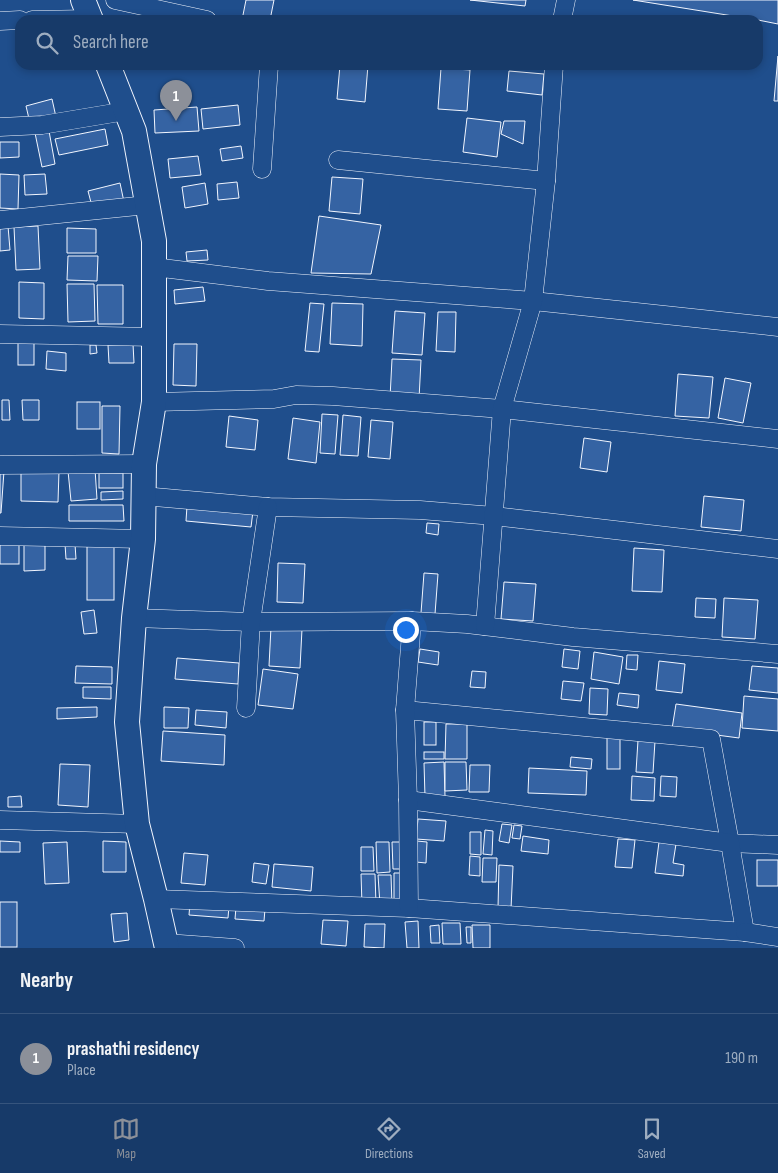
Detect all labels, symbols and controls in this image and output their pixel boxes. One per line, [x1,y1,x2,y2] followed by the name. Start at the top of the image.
[15,15,763,70] search box
[33,29,61,57] icon: search
[73,31,149,54] text: Search here
[160,80,192,121] pin: 1
[393,617,419,643] your location
[20,968,73,993] text: Nearby
[67,1038,199,1061] text: prashathi residency
[33,1049,39,1068] text: 1
[725,1049,758,1068] text: 190 m
[67,1061,96,1080] text: Place
[112,1115,140,1162] tab: Map
[365,1115,413,1162] tab: Directions
[638,1115,666,1162] tab: Saved

